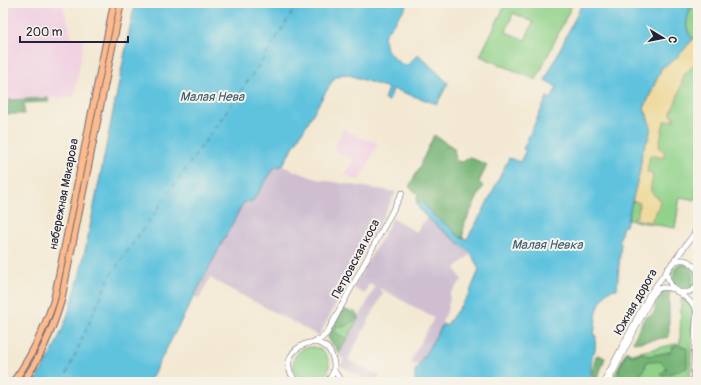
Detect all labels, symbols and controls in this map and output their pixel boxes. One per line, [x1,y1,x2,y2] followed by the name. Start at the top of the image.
[20,18,128,44] scale bar
[643,18,683,58] north arrow
[26,25,63,40] text: 200 m
[665,35,679,44] text: С
[180,89,245,105] water label: Малая Нева
[46,137,82,251] street label: набережная Макарова
[329,216,383,301] street label: Петровская коса
[511,237,583,253] water label: Малая Невка
[611,266,661,337] street label: Южная дорога

